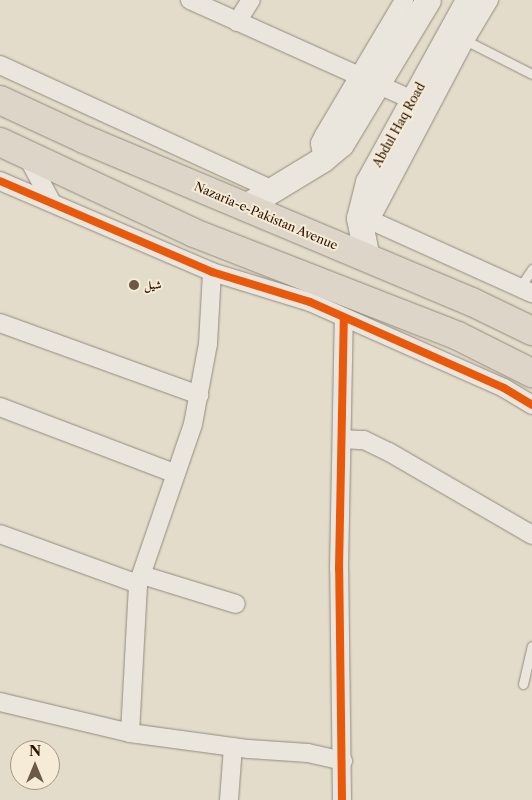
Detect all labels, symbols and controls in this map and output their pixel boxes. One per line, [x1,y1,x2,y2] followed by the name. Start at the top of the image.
[370,80,428,170] street label: Abdul Haq Road
[192,179,340,253] street label: Nazaria-e-Pakistan Avenue
[144,278,161,292] place label: شیل
[128,279,140,291] marker: شیل
[10,740,60,790] north arrow
[29,742,41,760] text: N

